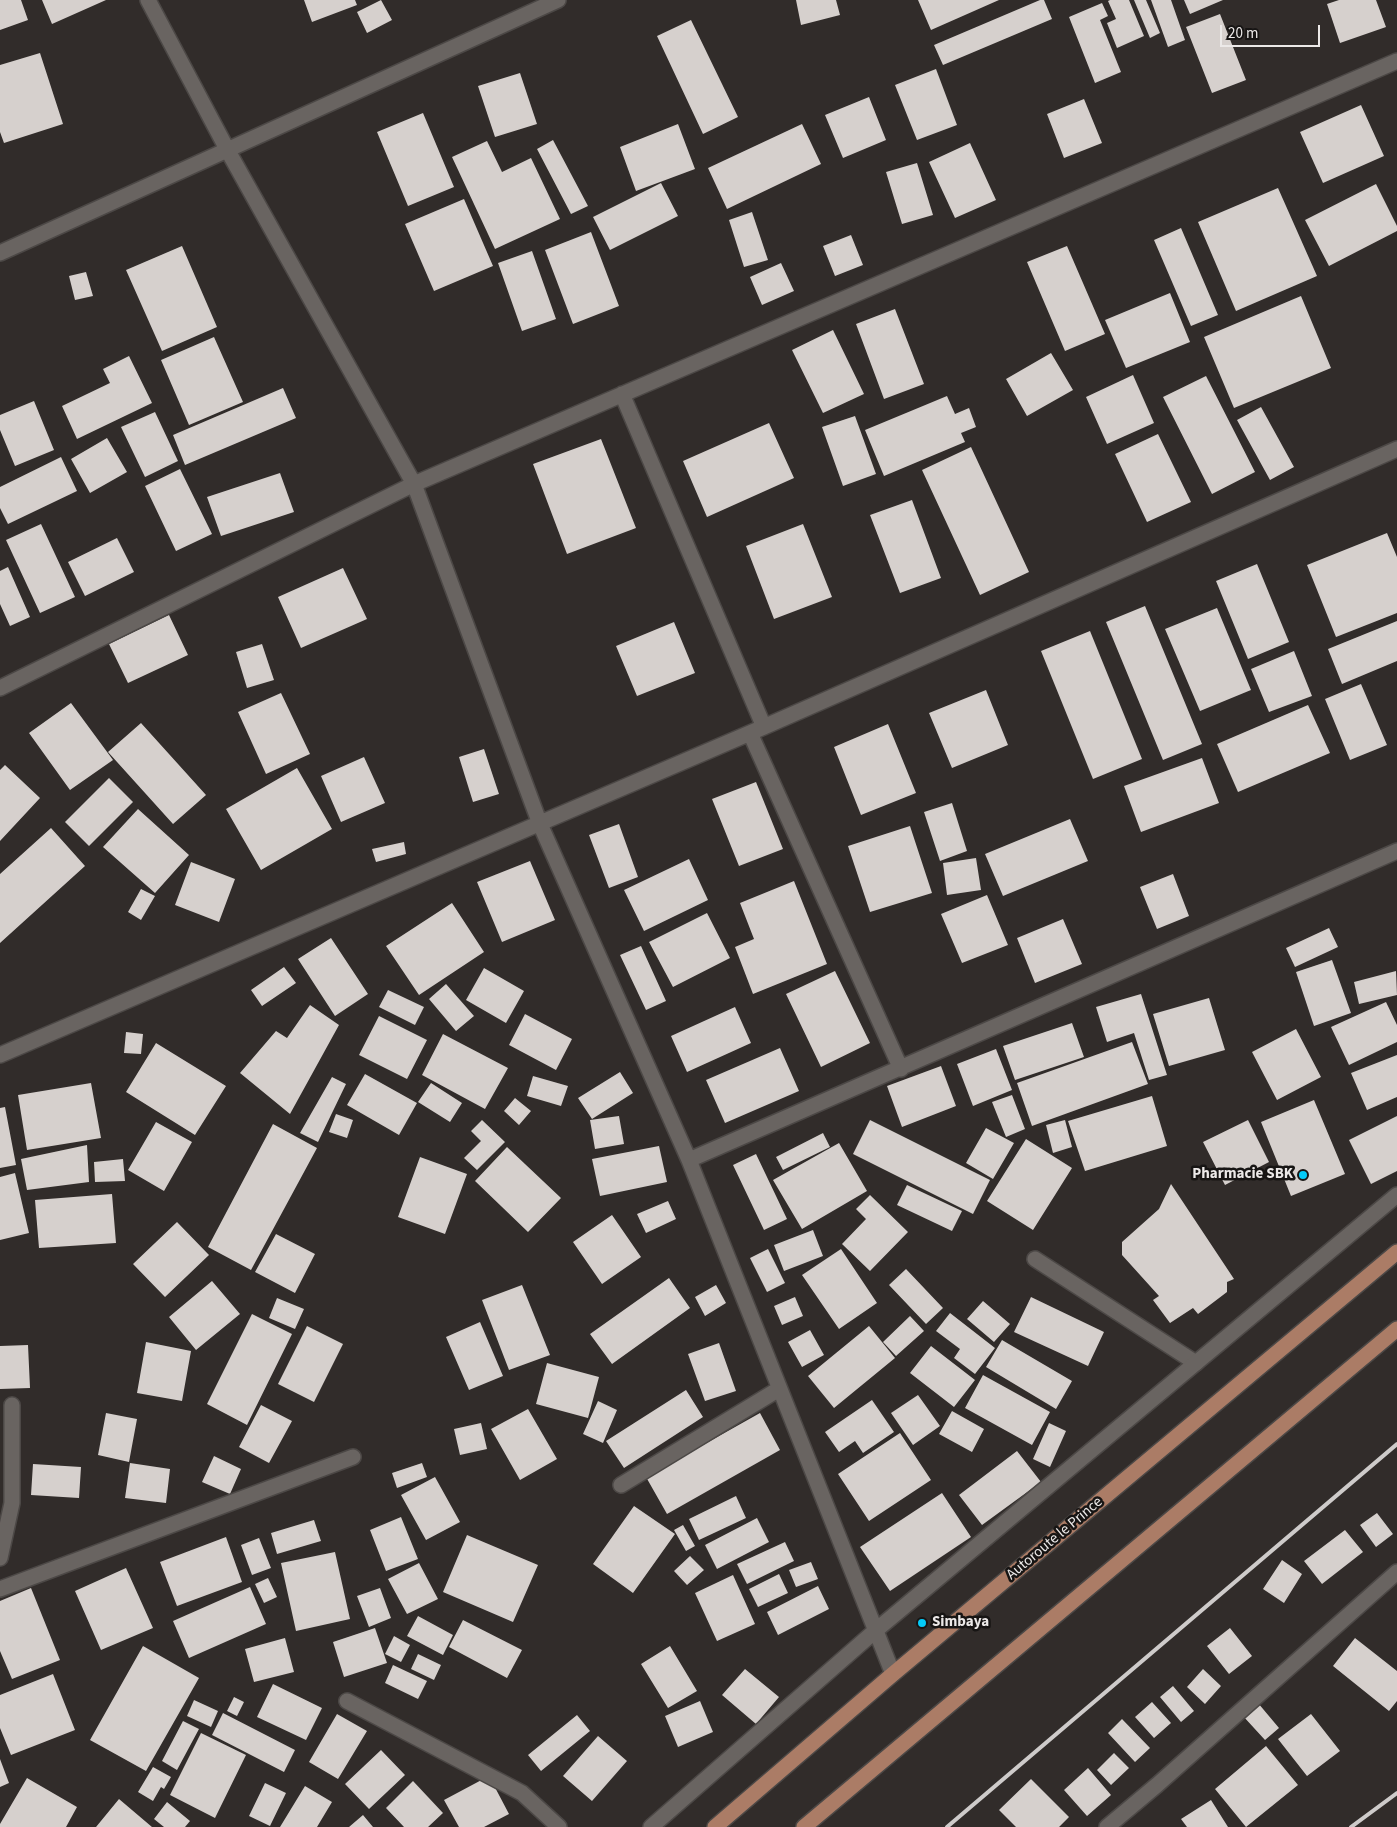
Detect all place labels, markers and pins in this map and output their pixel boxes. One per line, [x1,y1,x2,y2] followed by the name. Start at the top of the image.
[1192,1166,1293,1184] place label: Pharmacie SBK
[1297,1169,1309,1181] marker: Pharmacie SBK
[932,1614,989,1632] place label: Simbaya
[916,1617,928,1629] marker: Simbaya

